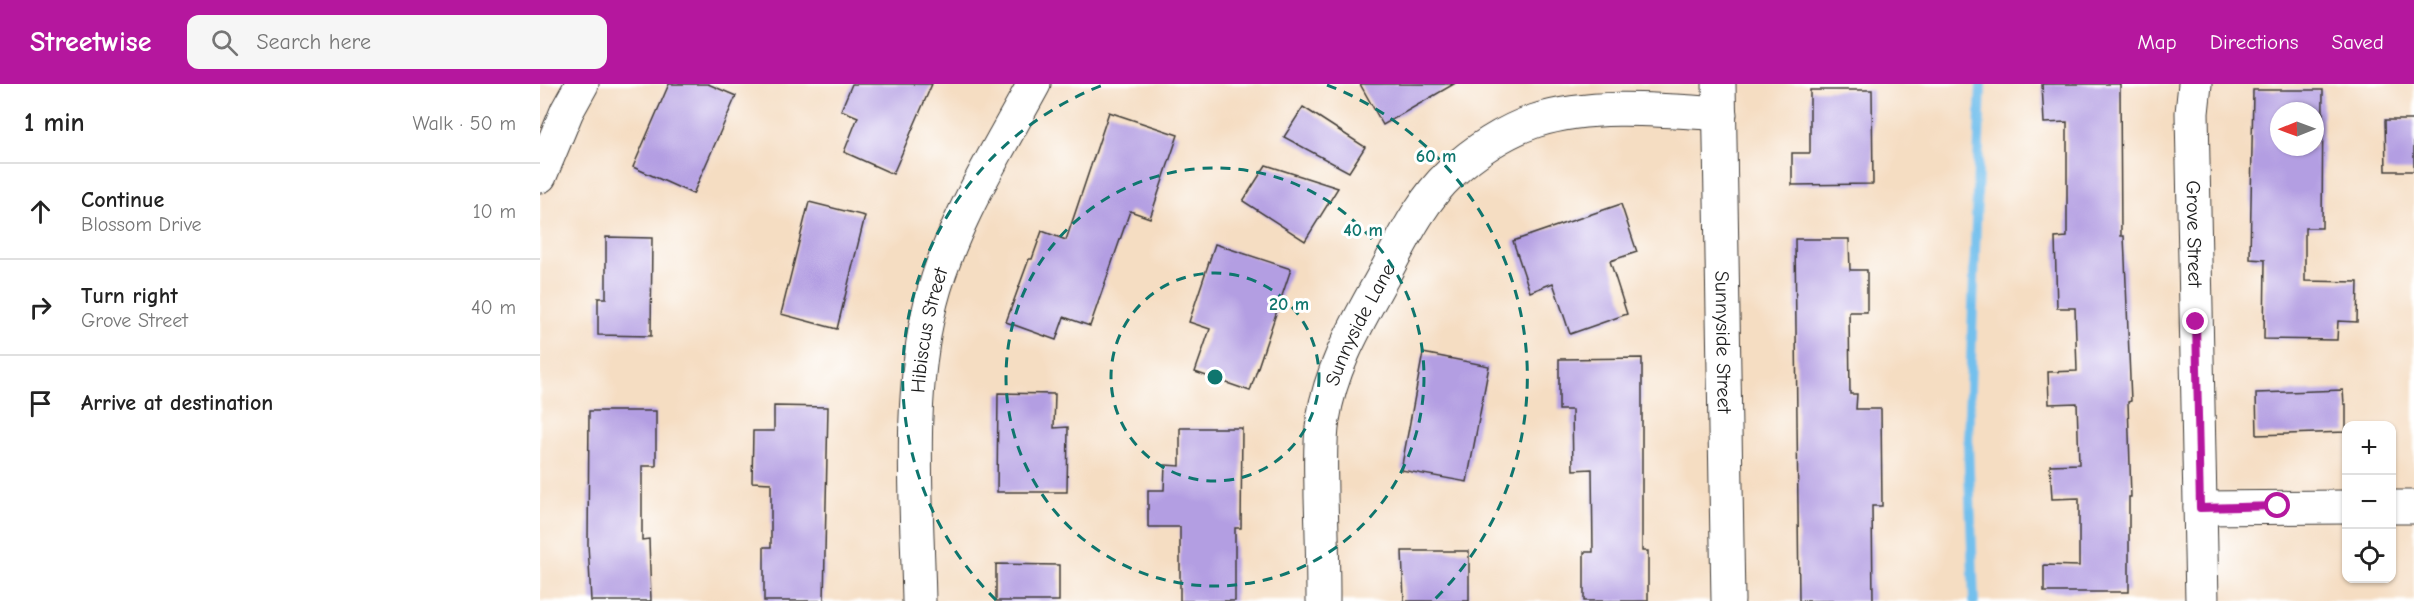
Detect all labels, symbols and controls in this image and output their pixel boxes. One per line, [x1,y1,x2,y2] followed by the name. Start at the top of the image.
[187,15,607,69] search box
[30,26,151,58] text: Streetwise
[208,26,241,59] icon: search
[256,29,371,55] text: Search here
[2137,30,2177,54] text: Map
[2210,30,2299,54] text: Directions
[2332,30,2384,54] text: Saved
[2270,102,2324,156] north arrow
[24,108,85,138] text: 1 min
[413,112,516,135] text: Walk · 50 m
[1416,146,1456,167] text: 60 m
[2181,180,2207,289] street label: Grove Street
[81,187,164,213] text: Continue
[24,195,57,228] icon: ahead
[473,200,516,223] text: 10 m
[81,213,202,236] text: Blossom Drive
[1343,220,1383,241] text: 40 m
[1321,260,1400,389] street label: Sunnyside Lane
[906,263,953,394] street label: Hibiscus Street
[1710,270,1736,415] street label: Sunnyside Street
[81,283,178,309] text: Turn right
[24,291,57,324] icon: right
[1269,294,1309,315] text: 20 m
[471,296,516,319] text: 40 m
[2182,308,2208,334] route end
[81,309,188,332] text: Grove Street
[1205,367,1225,387] centre of rings
[24,387,57,420] icon: arrive
[81,390,273,416] text: Arrive at destination
[2342,421,2396,583] map controls
[2342,421,2396,475] button: +
[2342,475,2396,529] button: −
[2264,492,2290,518] route start
[2342,529,2396,583] button: locate

